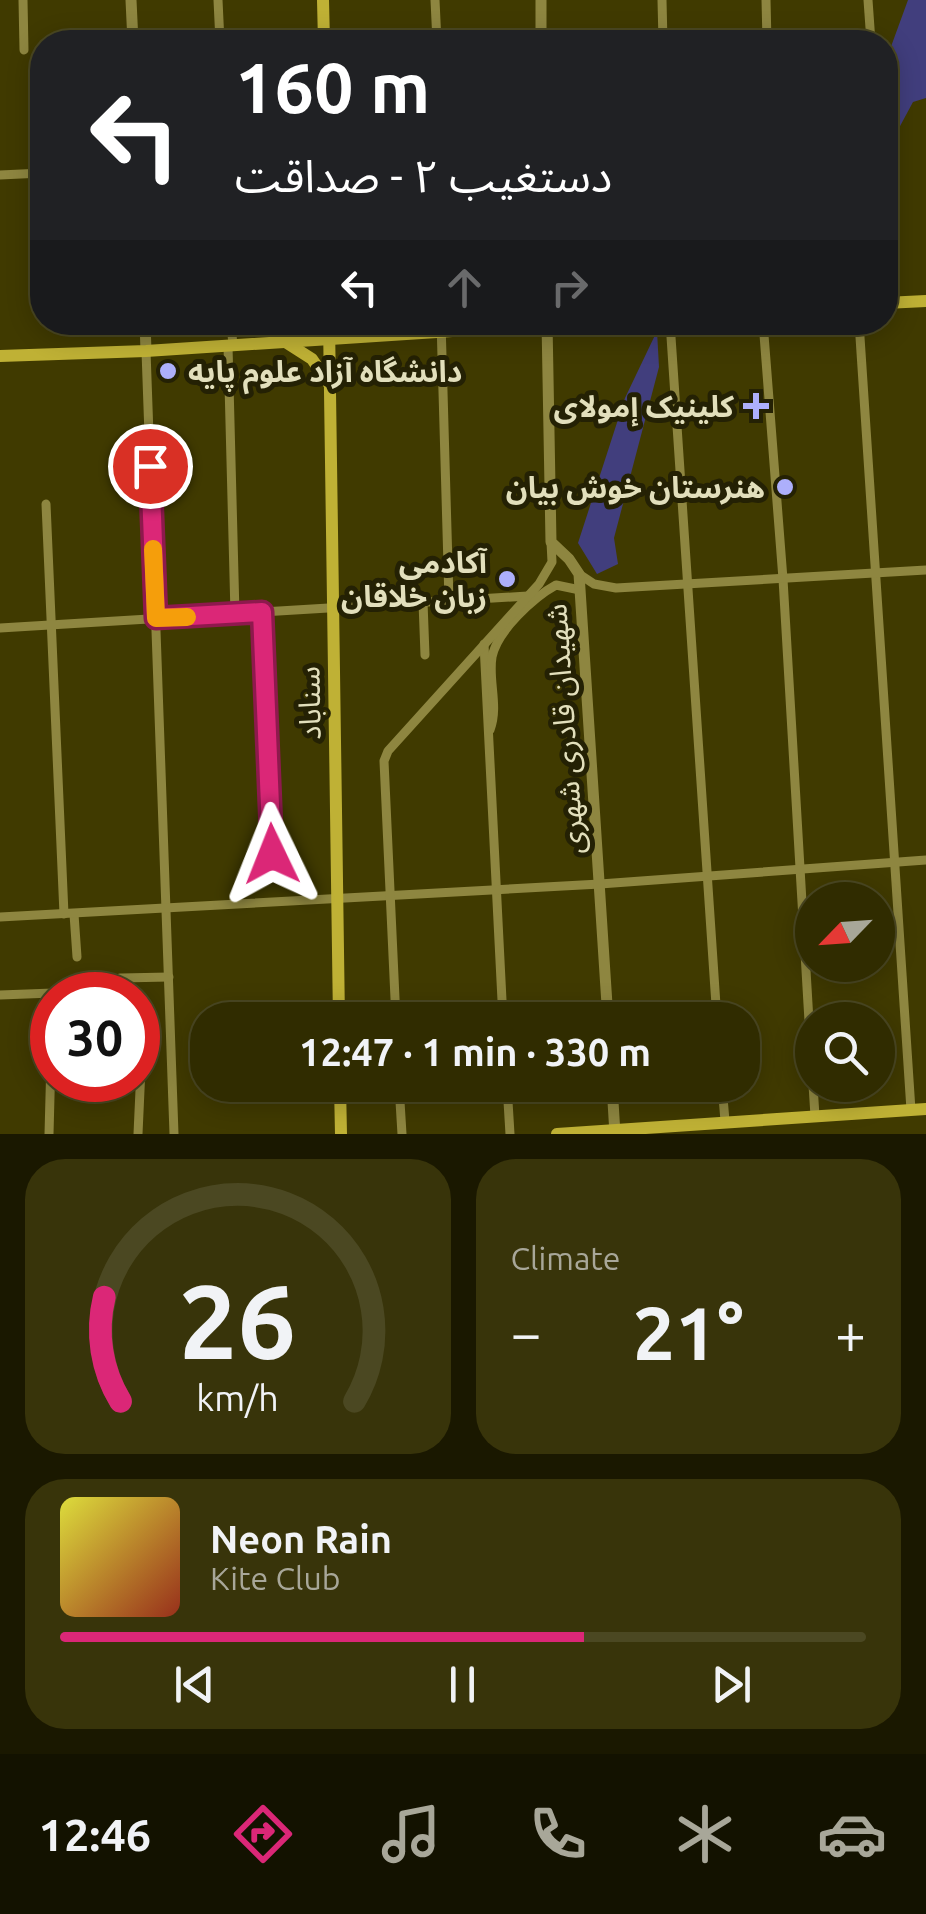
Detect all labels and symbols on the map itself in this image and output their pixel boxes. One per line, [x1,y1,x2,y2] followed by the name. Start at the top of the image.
[188,354,462,395] place label: دانشگاه آزاد علوم پایه
[157,360,179,382] marker: دانشگاه آزاد علوم پایه
[553,389,734,427] place label: کلینیک إمولای
[743,393,769,419] marker: کلینیک إمولای
[108,424,193,509] pin
[506,470,765,505] place label: هنرستان خوش بیان
[774,476,796,498] marker: هنرستان خوش بیان
[341,545,488,614] place label: آکادمی زبان خلاقان
[496,568,518,590] marker: آکادمی زبان خلاقان
[538,603,591,855] street label: شهیدان قادری شهری
[291,666,327,740] street label: سناباد
[220,802,324,906] position arrow
[795,882,895,982] north arrow
[30,972,160,1102] speed limit sign: 30

